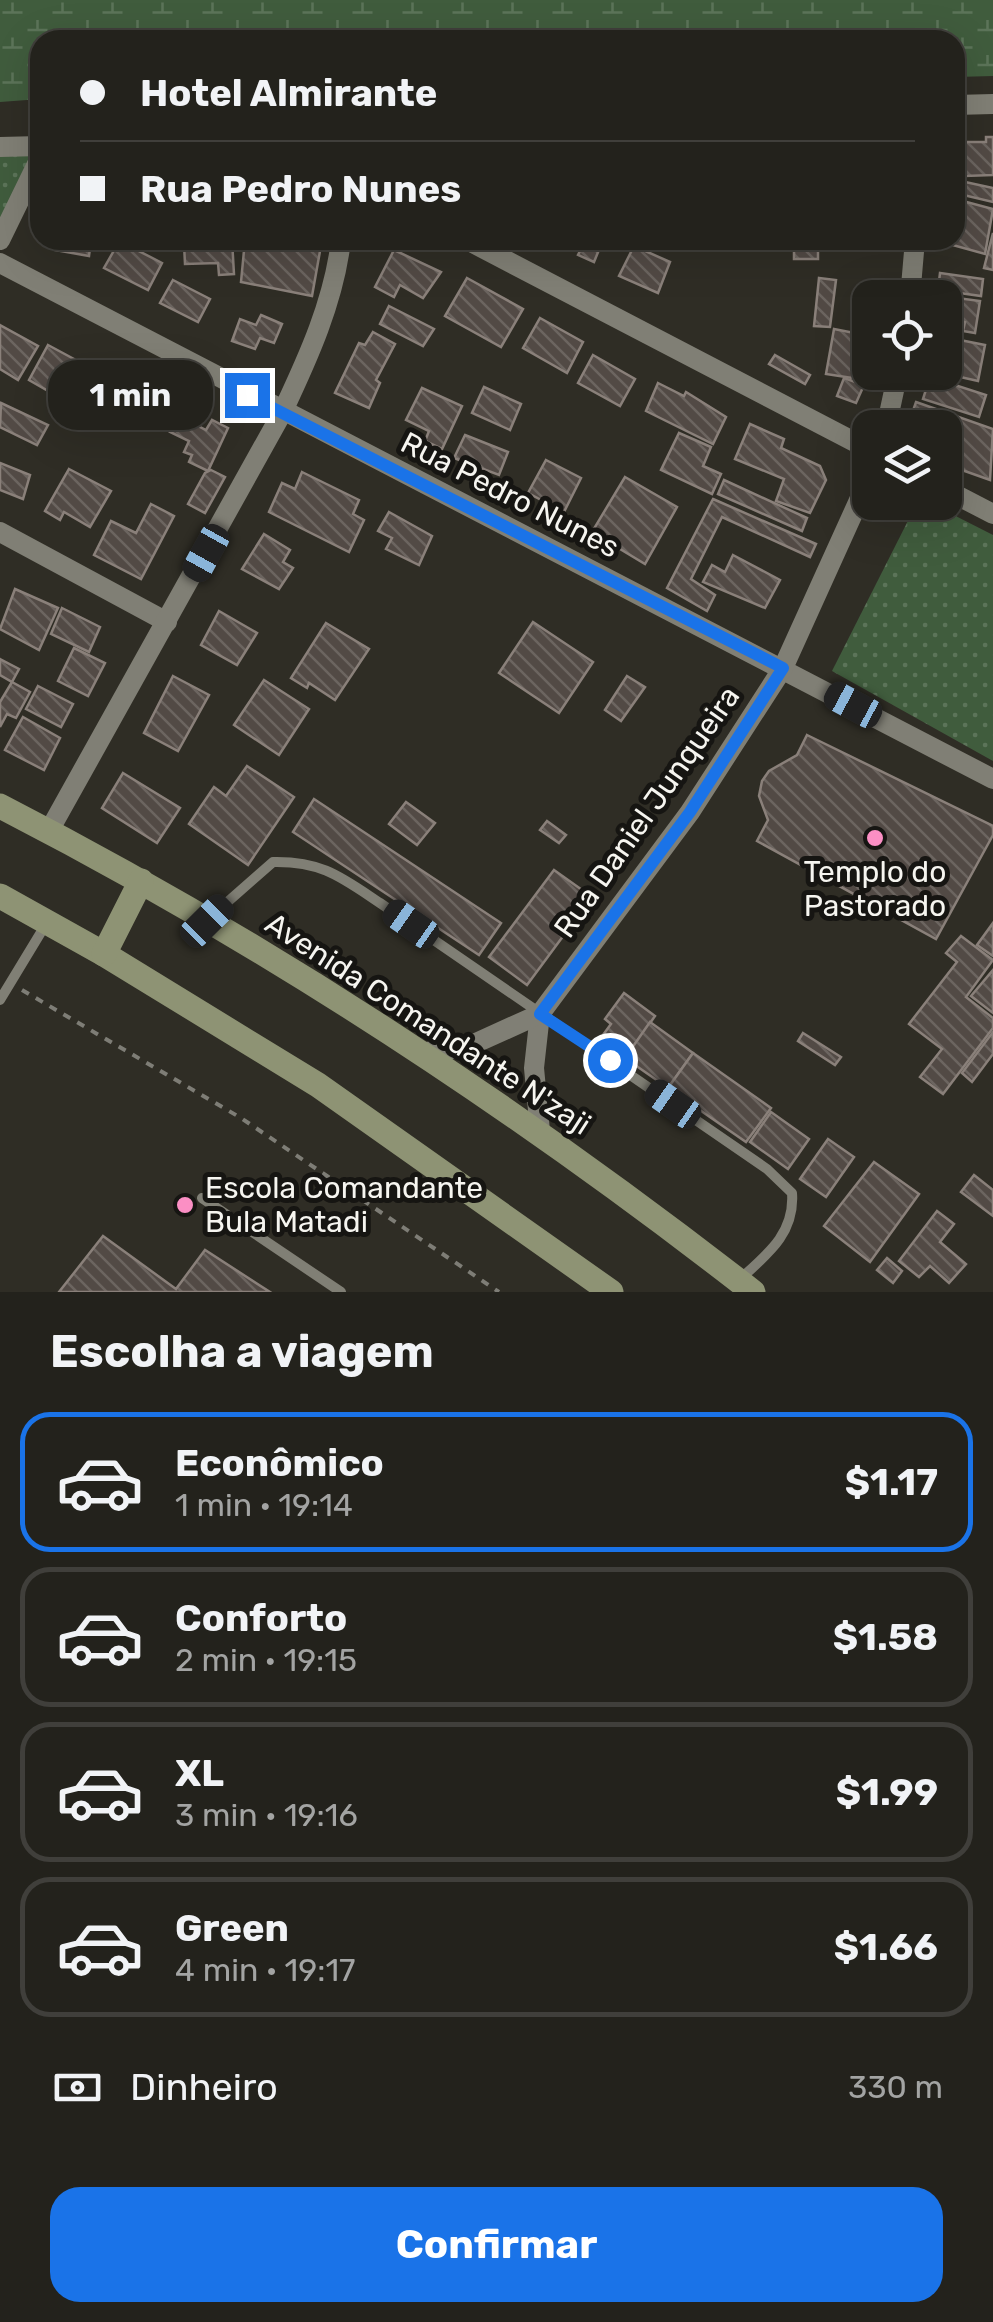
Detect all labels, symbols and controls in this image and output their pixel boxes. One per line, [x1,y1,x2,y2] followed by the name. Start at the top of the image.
[140,70,437,116] text: Hotel Almirante
[140,166,461,212] text: Rua Pedro Nunes
[852,280,962,520] map controls
[852,280,962,390] button: locate
[47,360,212,430] callout: 1 min
[225,373,270,418] route end
[90,376,171,414] text: 1 min
[852,410,962,520] button: layers
[395,424,625,566] street label: Rua Pedro Nunes
[178,519,234,587] car
[819,678,887,732] car
[547,679,747,945] street label: Rua Daniel Junqueira
[864,827,886,849] marker: Templo do Pastorado
[804,854,946,924] place label: Templo do Pastorado
[175,889,239,953] car
[378,895,444,953] car
[259,905,597,1143] street label: Avenida Comandante N'zaji
[588,1038,633,1083] route start
[640,1075,706,1133] car
[205,1170,483,1240] place label: Escola Comandante Bula Matadi
[174,1194,196,1216] marker: Escola Comandante Bula Matadi
[50,1325,434,1378] text: Escolha a viagem
[55,1437,145,1527] icon: car
[175,1440,384,1486] text: Econômico
[845,1459,938,1505] text: $1.17
[175,1486,353,1524] text: 1 min · 19:14
[55,1592,145,1682] icon: car
[175,1595,347,1641] text: Conforto
[833,1614,938,1660] text: $1.58
[175,1641,357,1679] text: 2 min · 19:15
[55,1747,145,1837] icon: car
[175,1750,224,1796] text: XL
[836,1769,938,1815] text: $1.99
[175,1796,358,1834] text: 3 min · 19:16
[55,1902,145,1992] icon: car
[175,1905,289,1951] text: Green
[834,1924,938,1970] text: $1.66
[175,1951,356,1989] text: 4 min · 19:17
[50,2060,105,2115] icon: cash
[130,2064,278,2110] text: Dinheiro
[848,2068,943,2106] text: 330 m
[50,2187,943,2302] button: Confirmar

